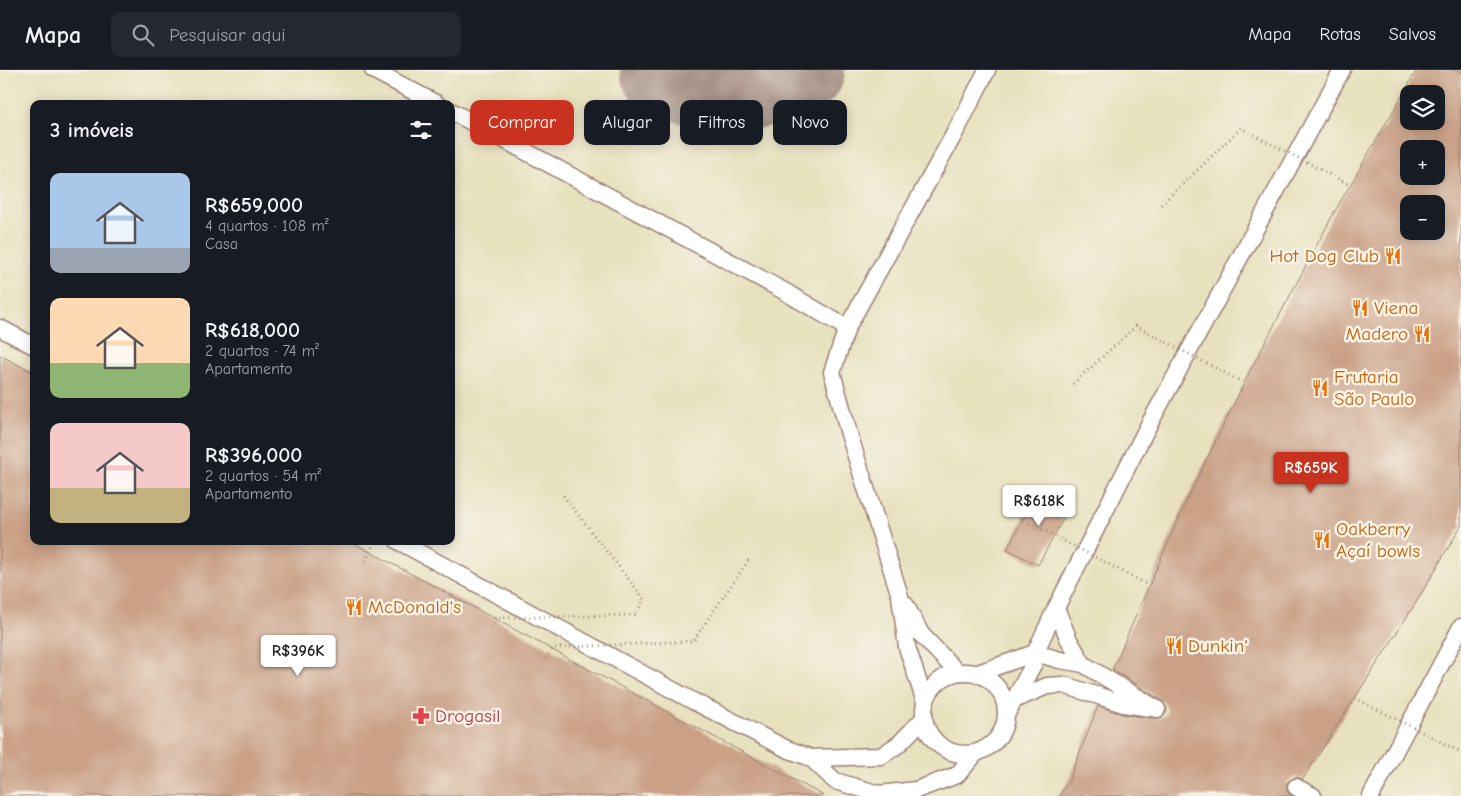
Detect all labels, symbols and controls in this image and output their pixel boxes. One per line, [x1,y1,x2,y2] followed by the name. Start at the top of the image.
[111,12,461,57] search box
[25,21,81,49] text: Mapa
[129,21,157,49] icon: search
[169,24,285,46] text: Pesquisar aqui
[1248,24,1292,45] text: Mapa
[1320,24,1361,45] text: Rotas
[1389,24,1436,45] text: Salvos
[1400,85,1445,240] map controls
[1400,85,1445,130] button: layers
[470,100,574,145] chip: Comprar
[584,100,670,145] chip: Alugar
[680,100,763,145] chip: Filtros
[773,100,847,145] chip: Novo
[407,116,435,144] icon: filters
[50,118,133,142] text: 3 imóveis
[1400,140,1445,185] button: +
[90,193,150,253] icon: home
[205,193,303,217] text: R$659,000
[1400,195,1445,240] button: −
[205,217,329,235] text: 4 quartos · 108 m²
[205,235,238,253] text: Casa
[1269,245,1379,267] place label: Hot Dog Club
[1383,246,1403,266] restaurant icon: Hot Dog Club
[1374,297,1418,319] place label: Viena
[1350,298,1370,318] restaurant icon: Viena
[90,318,150,378] icon: home
[205,318,300,342] text: R$618,000
[1345,323,1408,345] place label: Madero
[1412,324,1432,344] restaurant icon: Madero
[205,342,319,360] text: 2 quartos · 74 m²
[205,360,292,378] text: Apartamento
[1334,366,1414,410] place label: Frutaria São Paulo
[1310,378,1330,398] restaurant icon: Frutaria São Paulo
[90,443,150,503] icon: home
[205,443,302,467] text: R$396,000
[1270,452,1352,494] pin: R$659K
[1284,459,1338,477] text: R$659K
[205,467,321,485] text: 2 quartos · 54 m²
[998,484,1080,527] pin: R$618K
[205,485,292,503] text: Apartamento
[1014,492,1064,510] text: R$618K
[1336,518,1420,562] place label: Oakberry Açaí bowls
[1312,530,1332,550] restaurant icon: Oakberry Açaí bowls
[368,596,461,618] place label: McDonald's
[344,597,364,617] restaurant icon: McDonald's
[257,634,339,677] pin: R$396K
[1188,635,1248,657] place label: Dunkin'
[1164,636,1184,656] restaurant icon: Dunkin'
[272,642,324,660] text: R$396K
[435,705,500,727] place label: Drogasil
[411,706,431,726] pharmacy icon: Drogasil

